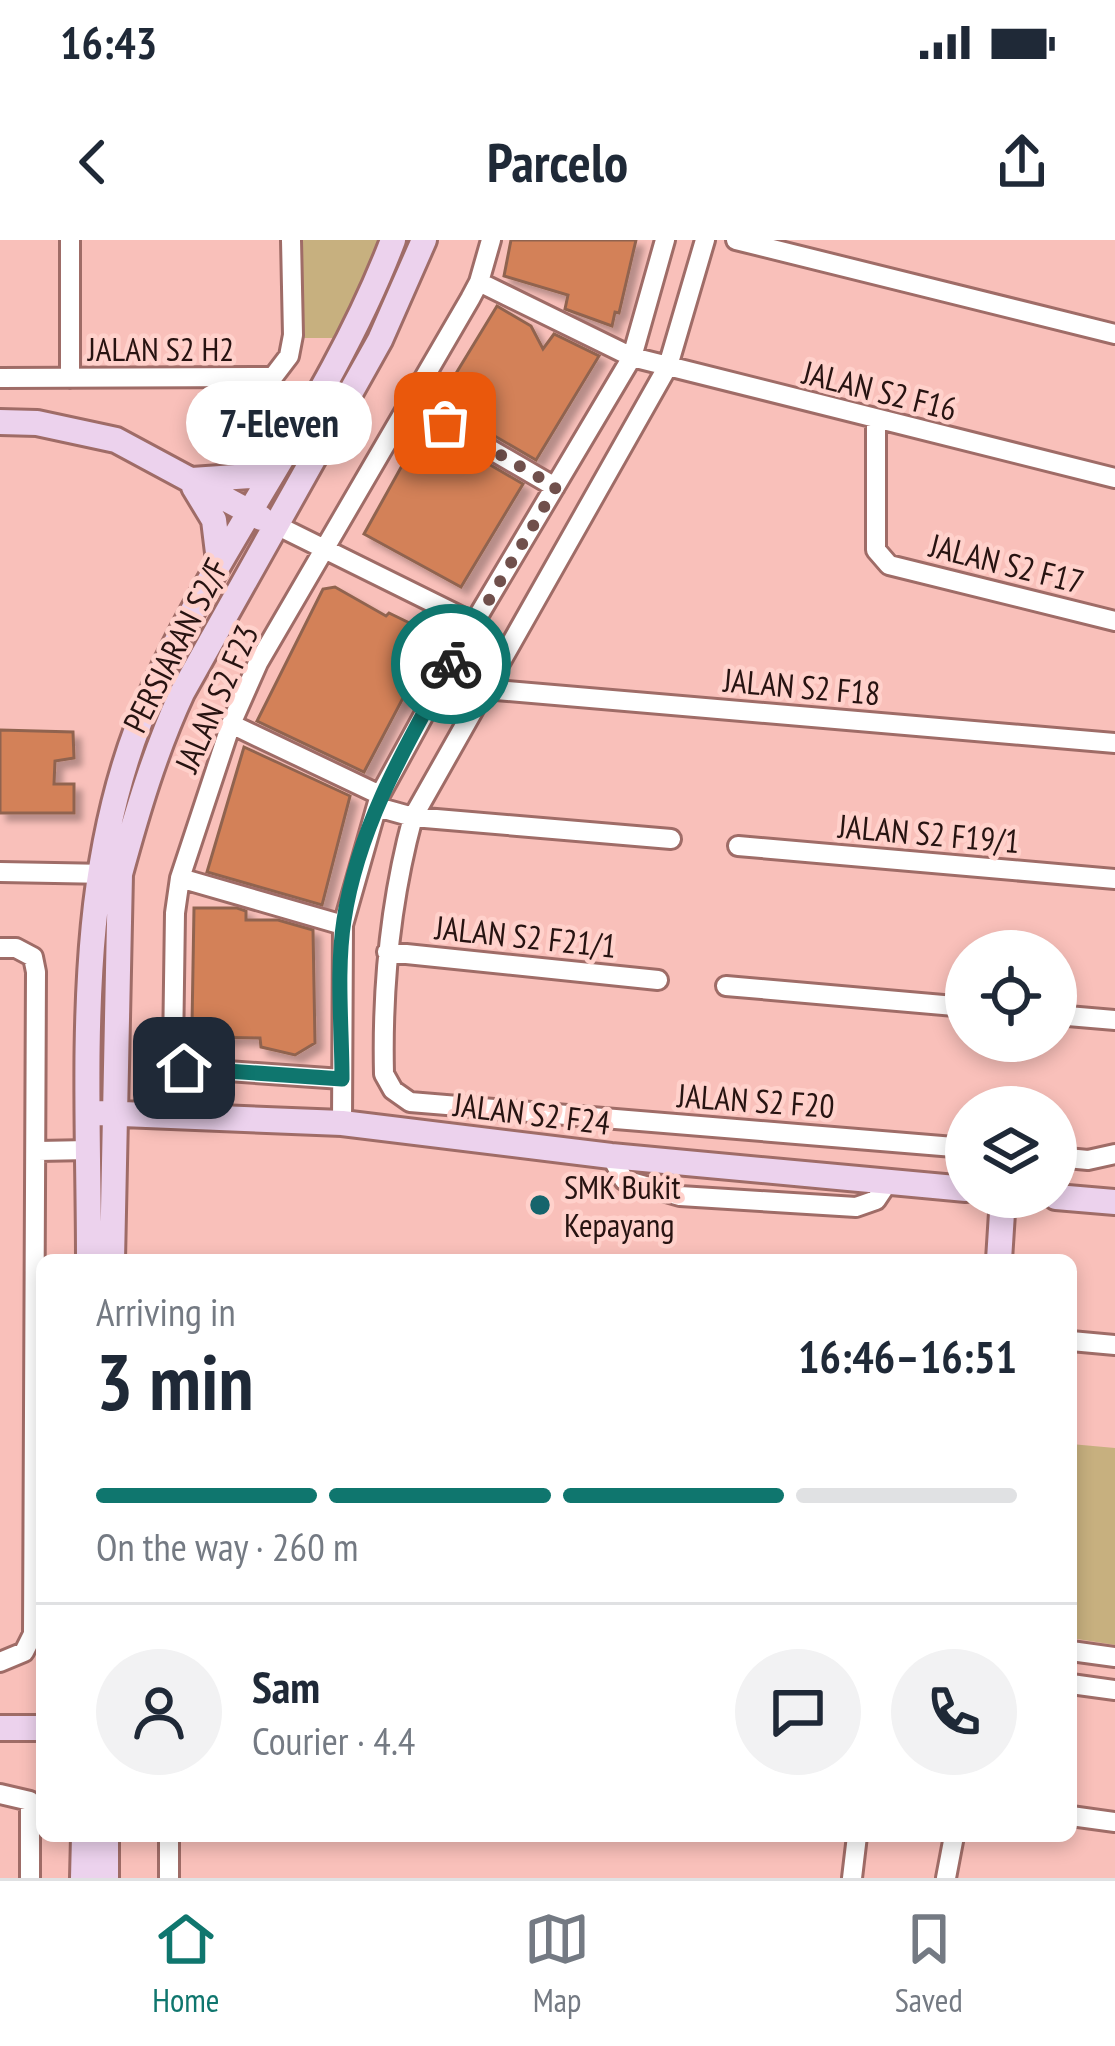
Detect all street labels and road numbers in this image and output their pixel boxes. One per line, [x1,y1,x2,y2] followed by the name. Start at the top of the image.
[87,327,234,370] street label: JALAN S2 H2
[798,350,961,430] street label: JALAN S2 F16
[925,523,1088,603] street label: JALAN S2 F17
[113,551,237,739] street label: PERSIARAN S2/F
[164,617,268,779] street label: JALAN S2 F23
[721,658,882,714] street label: JALAN S2 F18
[836,804,1021,862] street label: JALAN S2 F19/1
[432,905,619,967] street label: JALAN S2 F21/1
[675,1073,836,1127] street label: JALAN S2 F20
[450,1082,613,1144] street label: JALAN S2 F24

